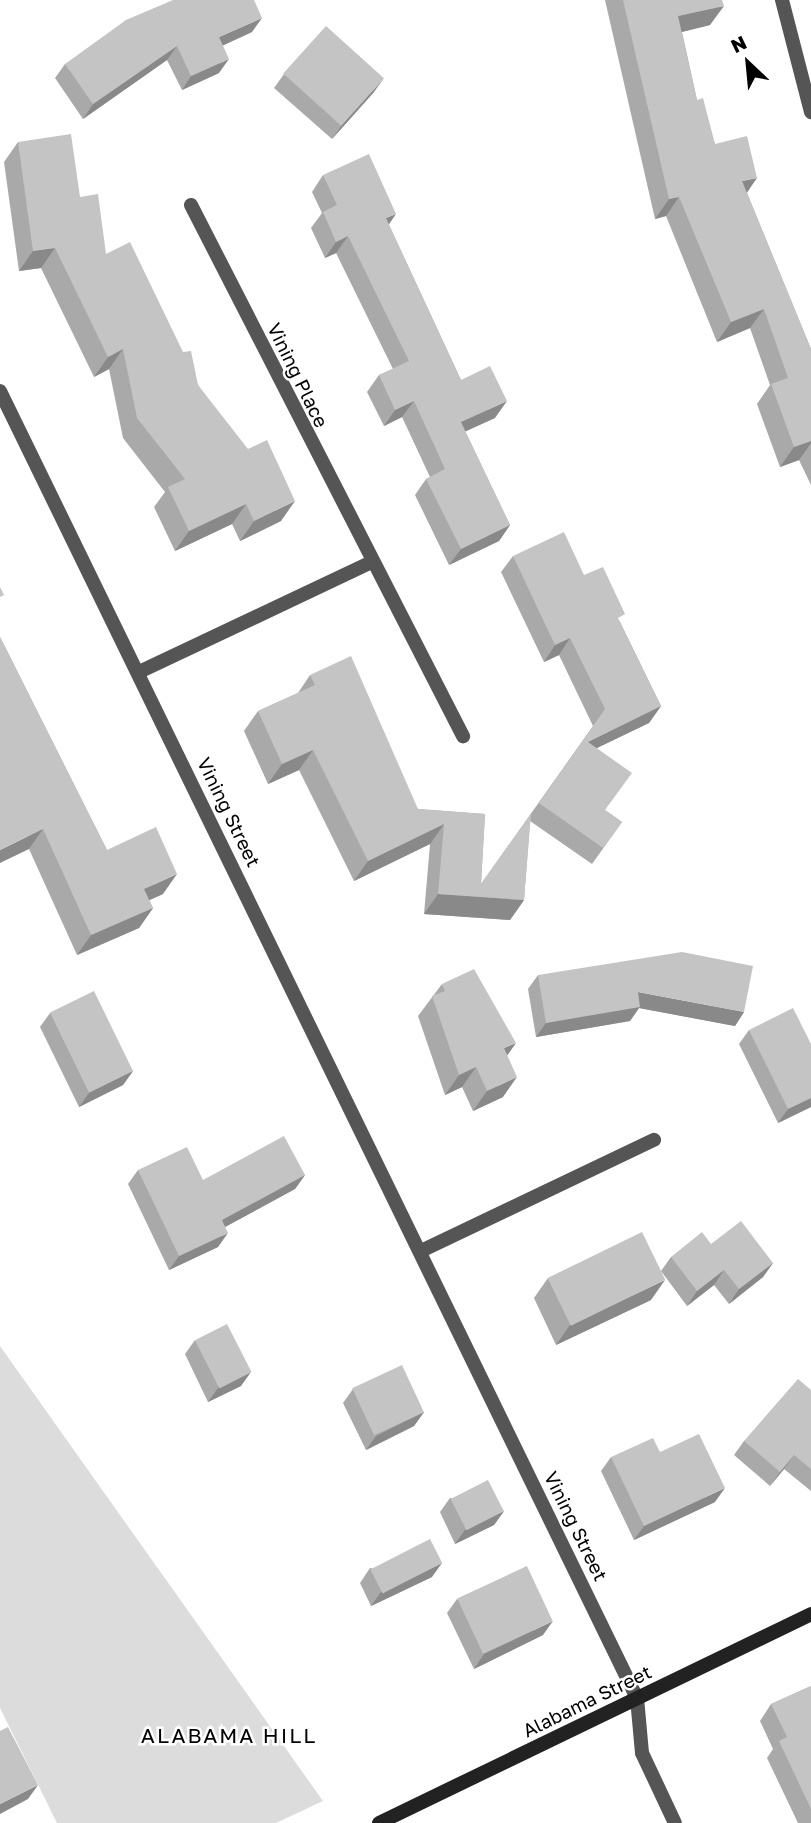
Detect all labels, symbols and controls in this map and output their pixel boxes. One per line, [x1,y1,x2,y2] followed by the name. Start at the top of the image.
[713,28,783,98] north arrow
[727,30,750,57] text: N
[263,319,333,431] street label: Vining Place
[193,754,265,870] street label: Vining Street
[540,1468,612,1584] street label: Vining Street
[519,1660,655,1742] street label: Alabama Street
[142,1722,316,1748] district label: ALABAMA HILL

